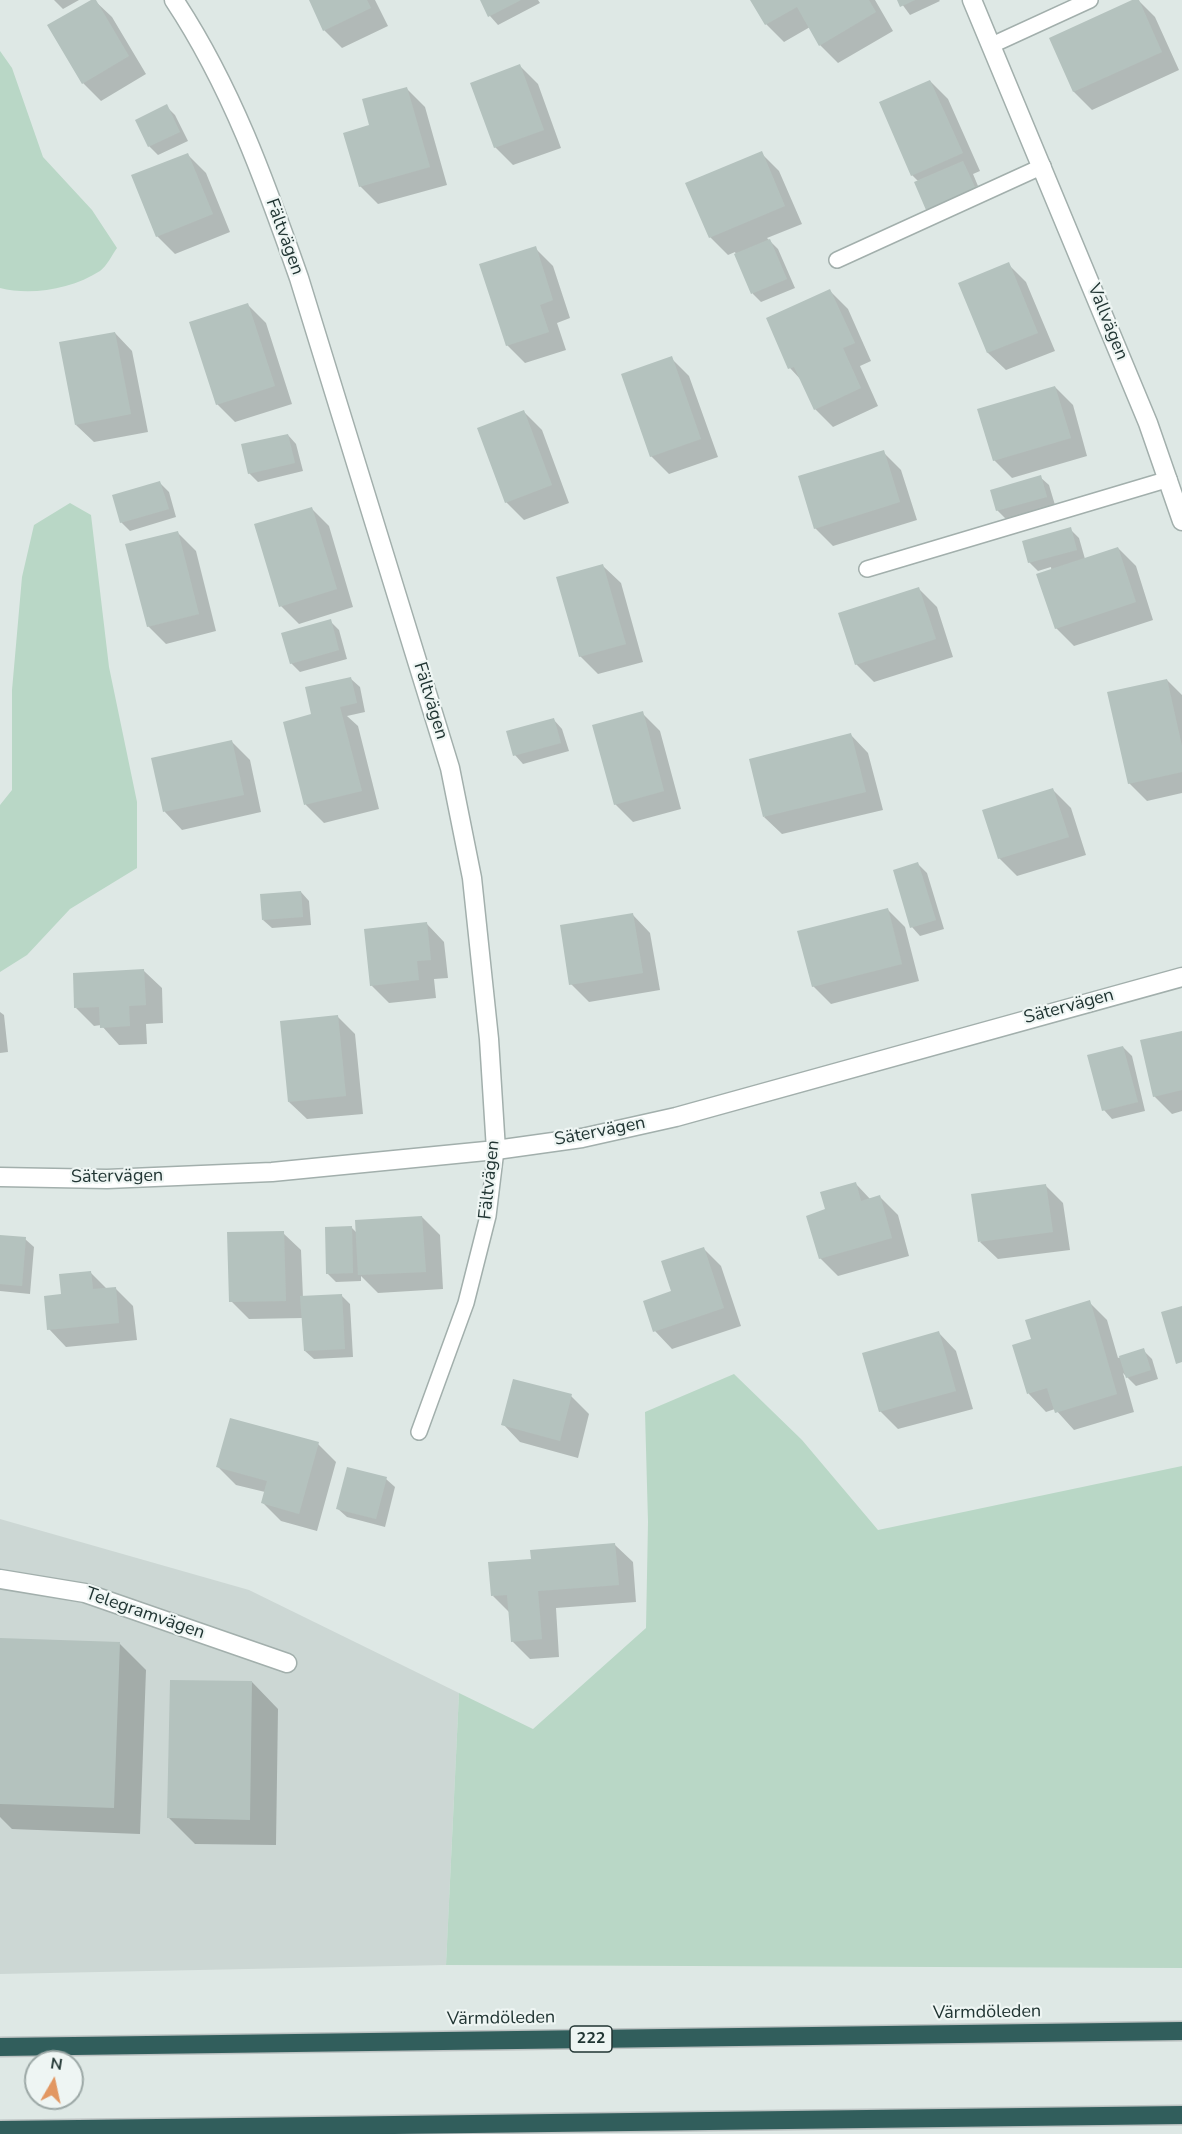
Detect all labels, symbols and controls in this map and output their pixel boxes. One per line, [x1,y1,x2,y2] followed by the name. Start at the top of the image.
[260,196,308,278] street label: Fältvägen
[1082,281,1132,363] street label: Vallvägen
[408,660,452,742] street label: Fältvägen
[1022,985,1116,1029] street label: Sätervägen
[553,1113,647,1151] street label: Sätervägen
[475,1139,505,1221] street label: Fältvägen
[71,1165,163,1189] street label: Sätervägen
[83,1584,207,1644] street label: Telegramvägen
[933,2001,1041,2025] street label: Värmdöleden
[447,2007,555,2031] street label: Värmdöleden
[570,2026,612,2052] road number: 222
[24,2050,84,2110] north arrow
[49,2052,64,2076] text: N

